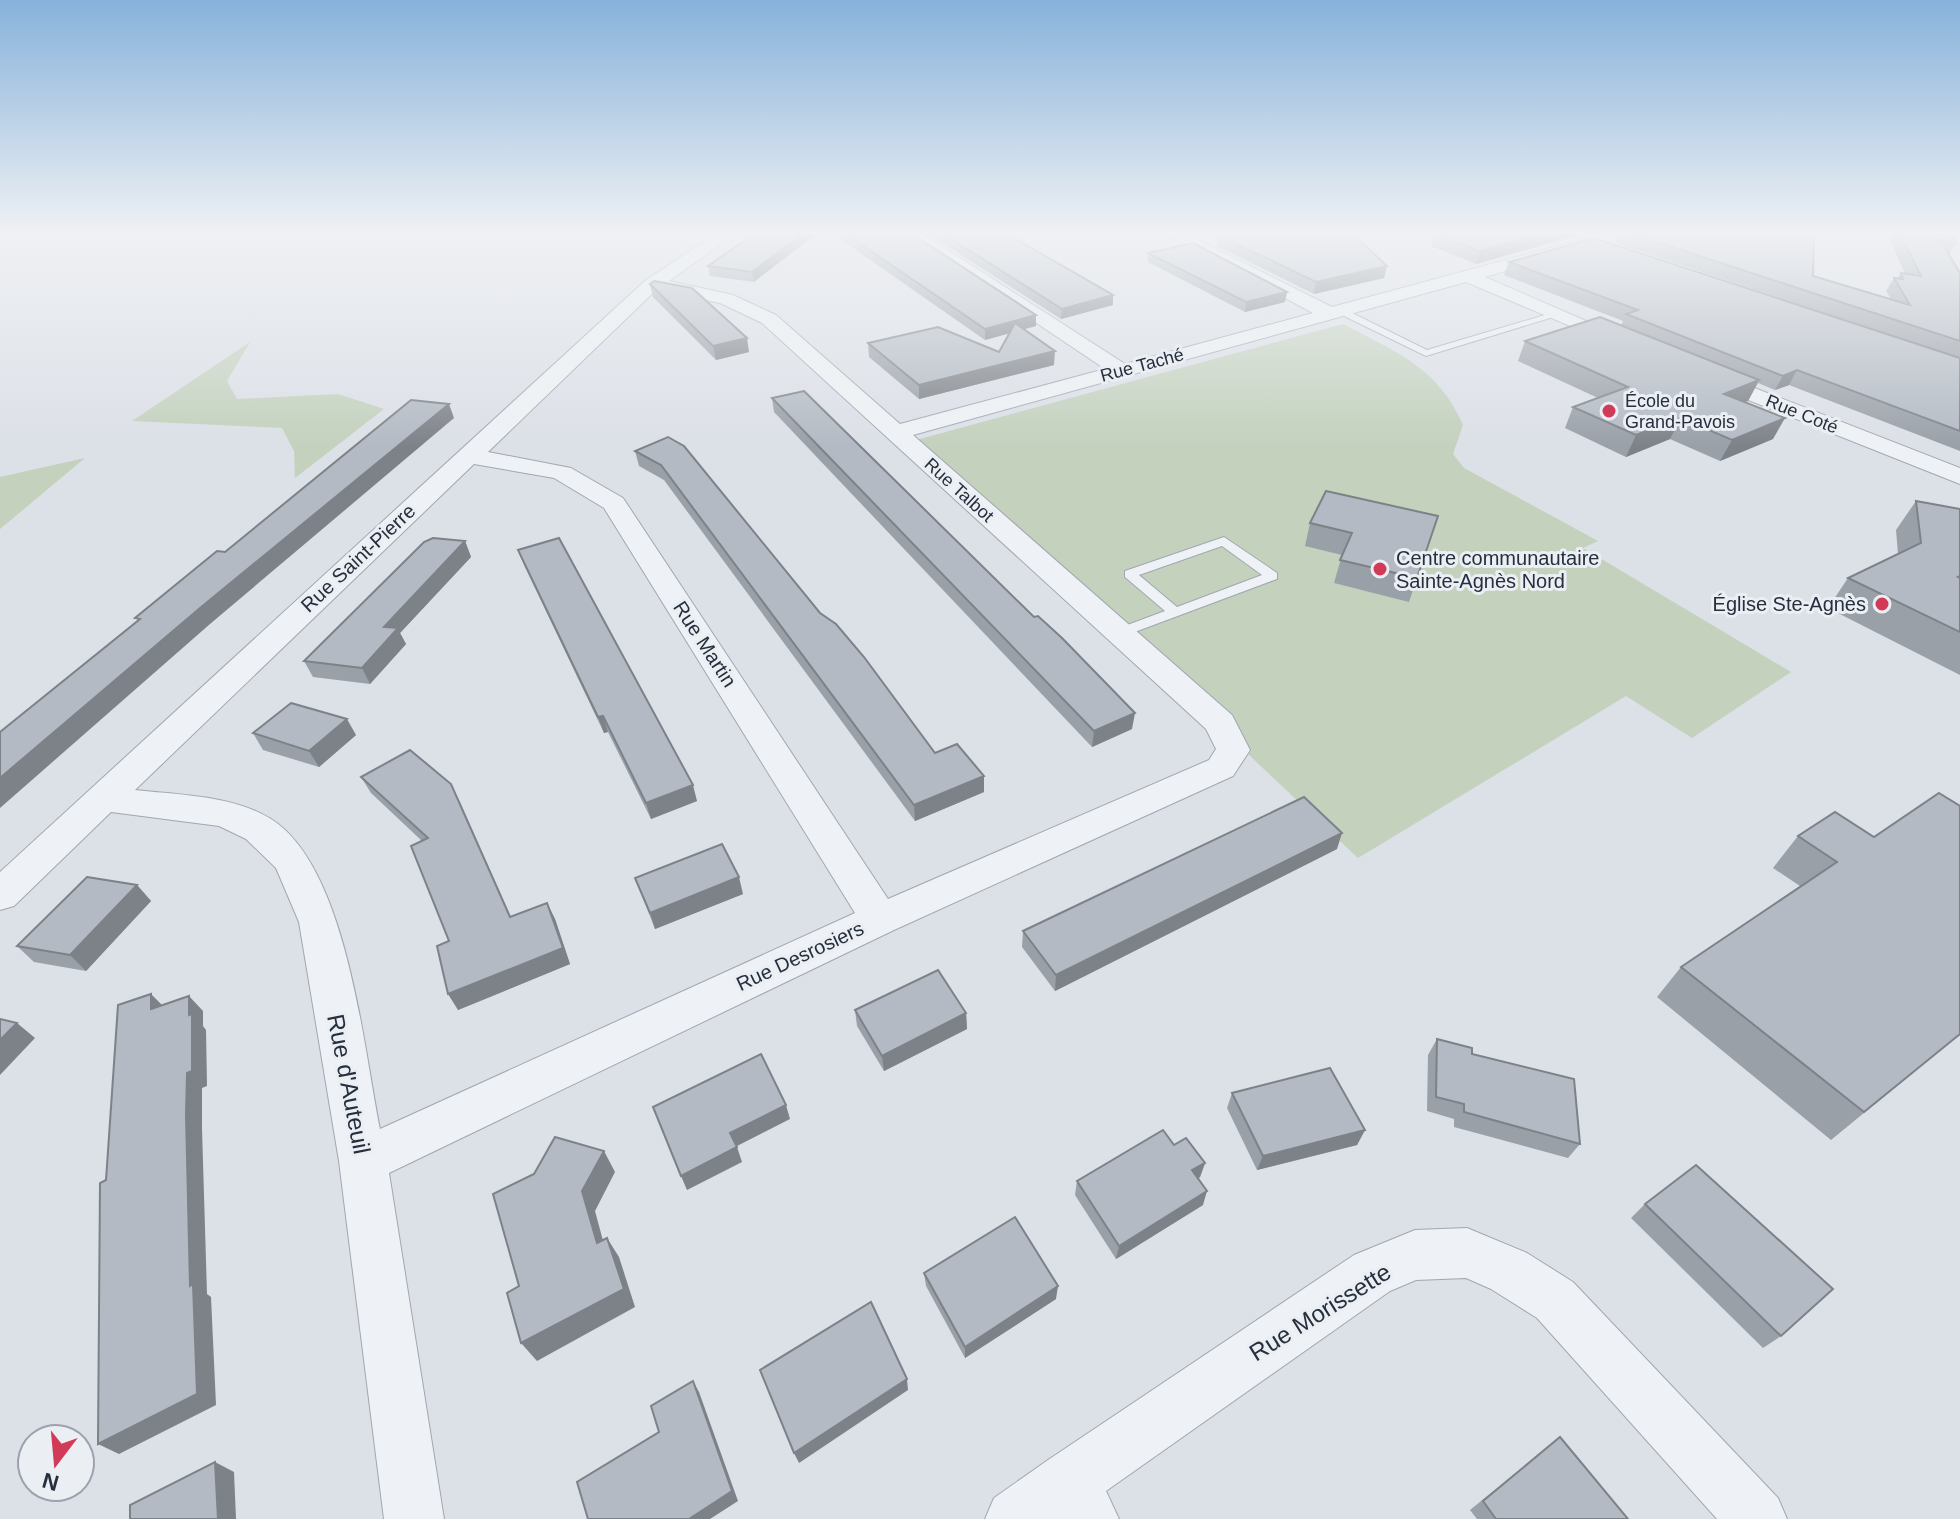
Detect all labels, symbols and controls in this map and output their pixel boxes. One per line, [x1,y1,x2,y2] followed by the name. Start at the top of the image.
[1098,344,1186,386] street label: Rue Taché
[1763,390,1841,438] street label: Rue Coté
[1625,391,1735,432] place label: École du Grand-Pavois
[1600,402,1618,420] marker: École du Grand-Pavois
[920,454,998,526] street label: Rue Talbot
[296,500,420,616] street label: Rue Saint-Pierre
[1396,547,1599,592] place label: Centre communautaire Sainte-Agnès Nord
[1371,560,1389,578] marker: Centre communautaire Sainte-Agnès Nord
[1713,593,1866,615] place label: Église Ste-Agnès
[1873,595,1891,613] marker: Église Ste-Agnès
[669,597,741,691] street label: Rue Martin
[733,917,867,995] street label: Rue Desrosiers
[322,1012,376,1156] street label: Rue d'Auteuil
[1244,1258,1396,1366] street label: Rue Morissette
[16,1423,96,1503] north arrow
[40,1468,62,1496] text: N

